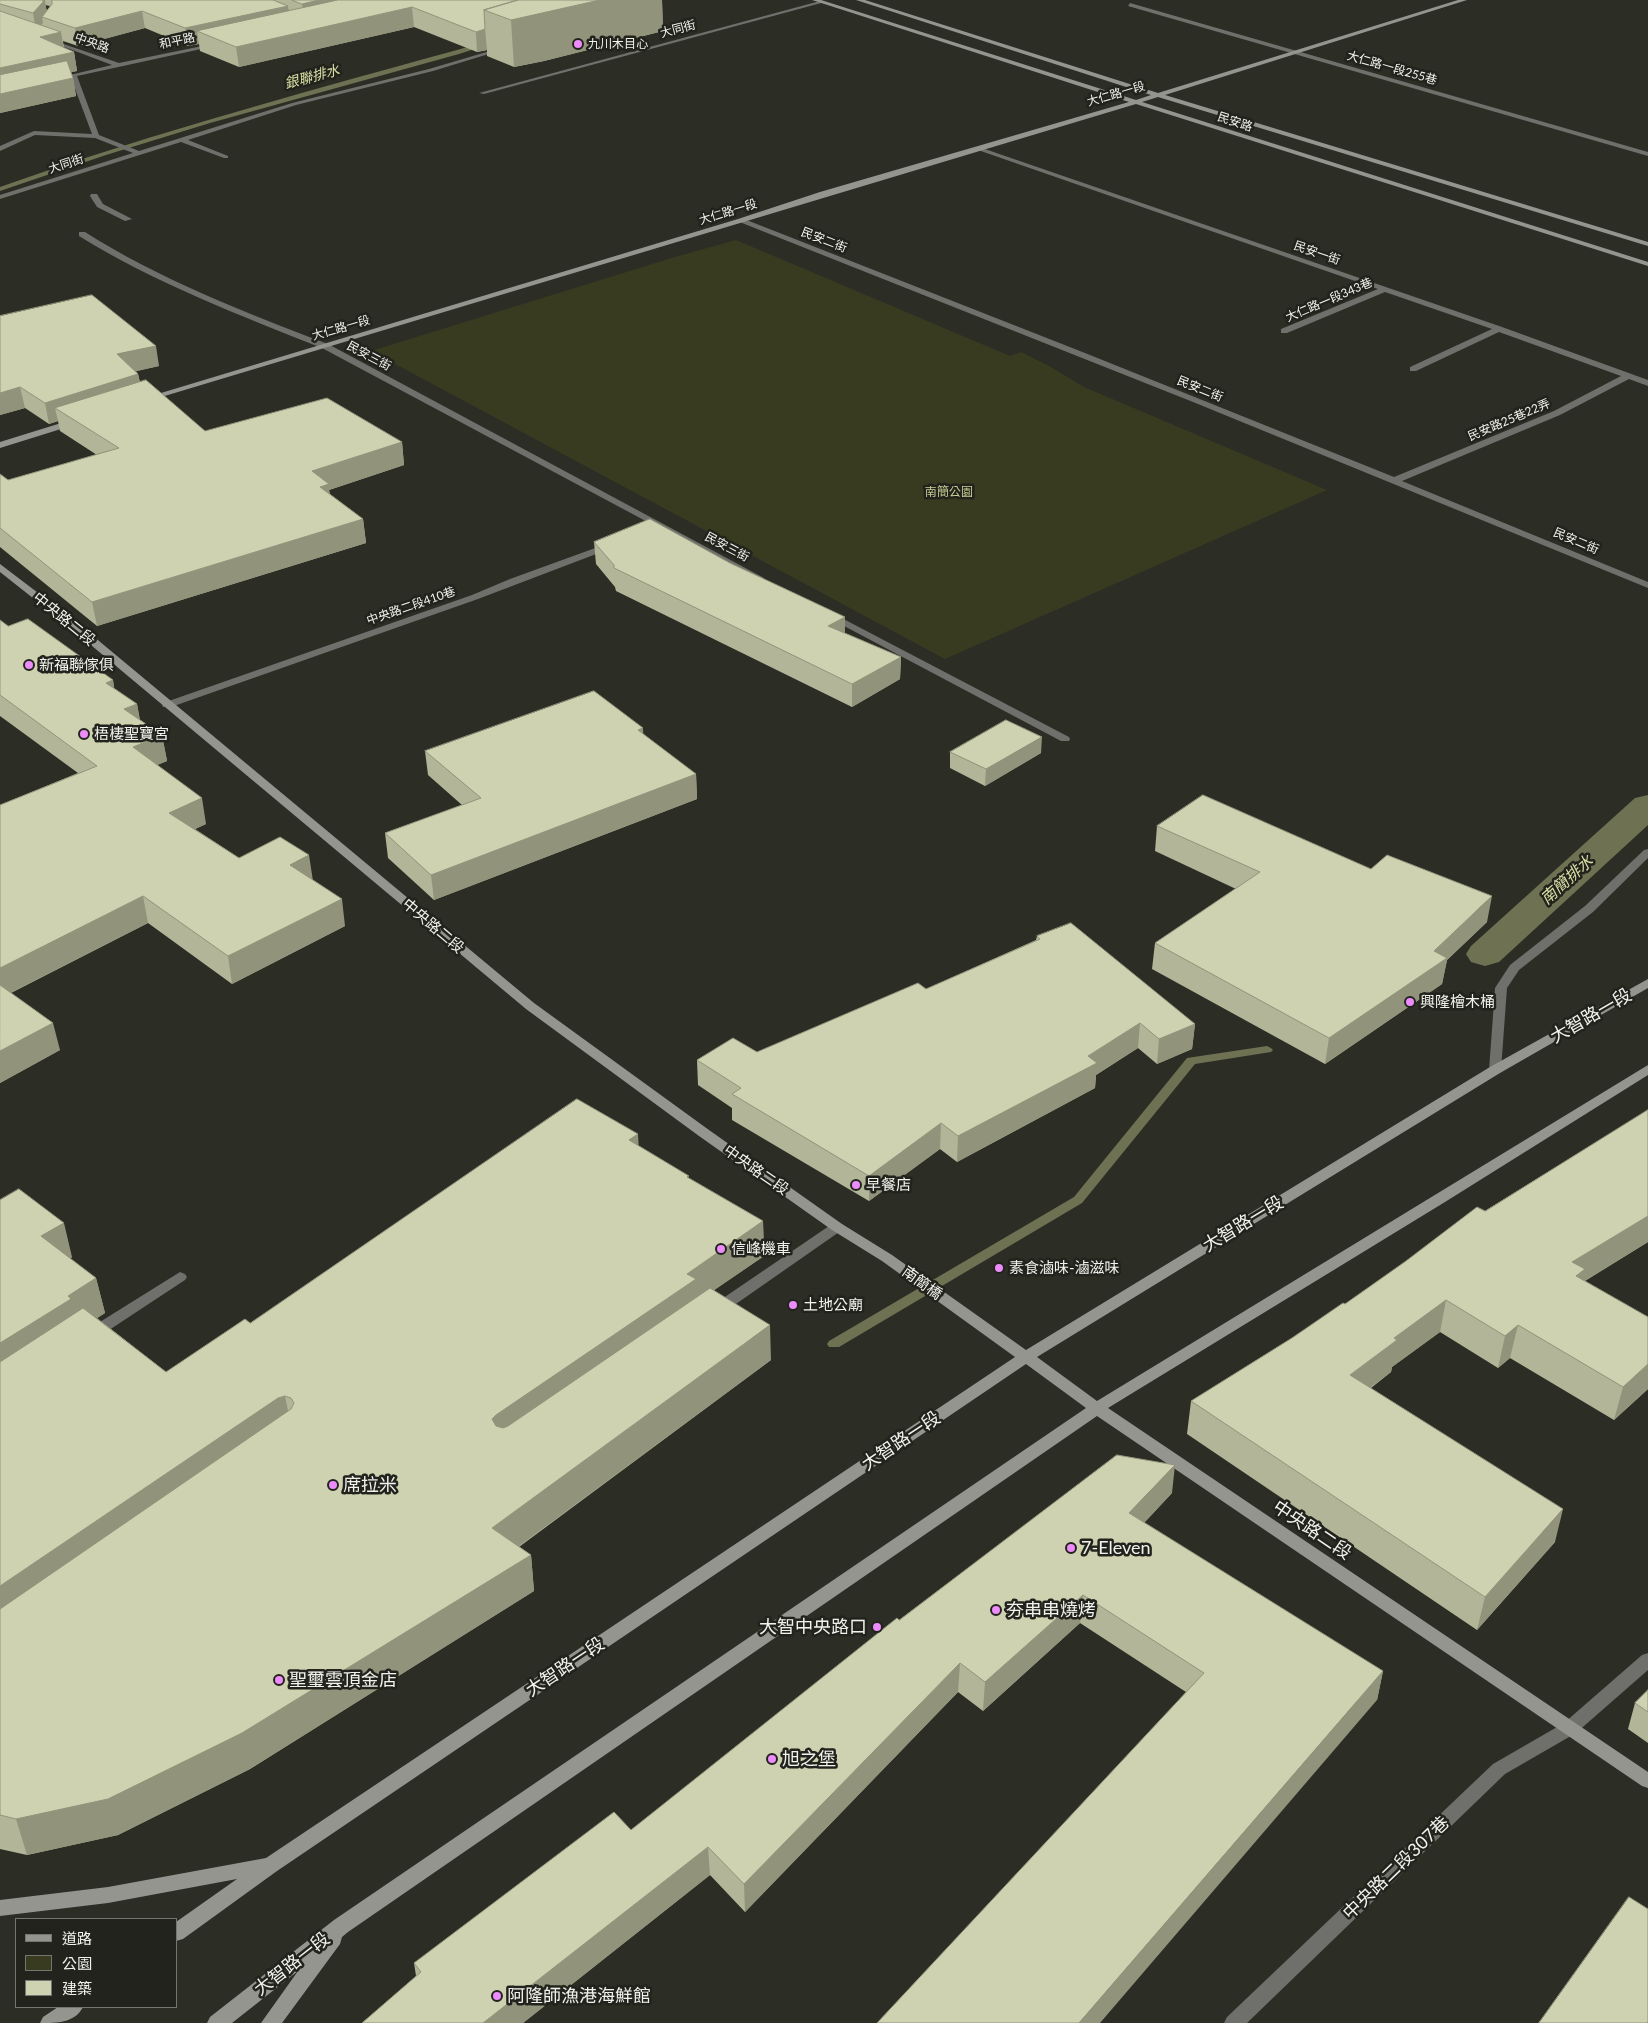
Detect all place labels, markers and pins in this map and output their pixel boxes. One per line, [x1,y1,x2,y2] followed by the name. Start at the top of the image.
[588,37,648,51] place label: 九川木目心
[572,38,584,50] marker: 九川木目心
[39,656,114,674] place label: 新福聯傢俱
[23,659,35,671] marker: 新福聯傢俱
[94,725,169,743] place label: 梧棲聖寶宮
[78,728,90,740] marker: 梧棲聖寶宮
[1420,993,1495,1011] place label: 興隆檜木桶
[1404,996,1416,1008] marker: 興隆檜木桶
[866,1176,911,1194] place label: 早餐店
[850,1179,862,1191] marker: 早餐店
[731,1240,791,1258] place label: 信峰機車
[715,1243,727,1255] marker: 信峰機車
[1009,1259,1120,1277] place label: 素食滷味-滷滋味
[993,1262,1005,1274] marker: 素食滷味-滷滋味
[803,1296,863,1314] place label: 土地公廟
[787,1299,799,1311] marker: 土地公廟
[343,1474,397,1496] place label: 席拉米
[327,1479,339,1491] marker: 席拉米
[1081,1537,1151,1559] place label: 7-Eleven
[1065,1542,1077,1554] marker: 7-Eleven
[1006,1599,1096,1621] place label: 夯串串燒烤
[990,1604,1002,1616] marker: 夯串串燒烤
[759,1616,867,1638] place label: 大智中央路口
[871,1621,883,1633] marker: 大智中央路口
[289,1669,397,1691] place label: 聖璽雲頂金店
[273,1674,285,1686] marker: 聖璽雲頂金店
[782,1748,836,1770] place label: 旭之堡
[766,1753,778,1765] marker: 旭之堡
[507,1985,651,2007] place label: 阿隆師漁港海鮮館
[491,1990,503,2002] marker: 阿隆師漁港海鮮館

